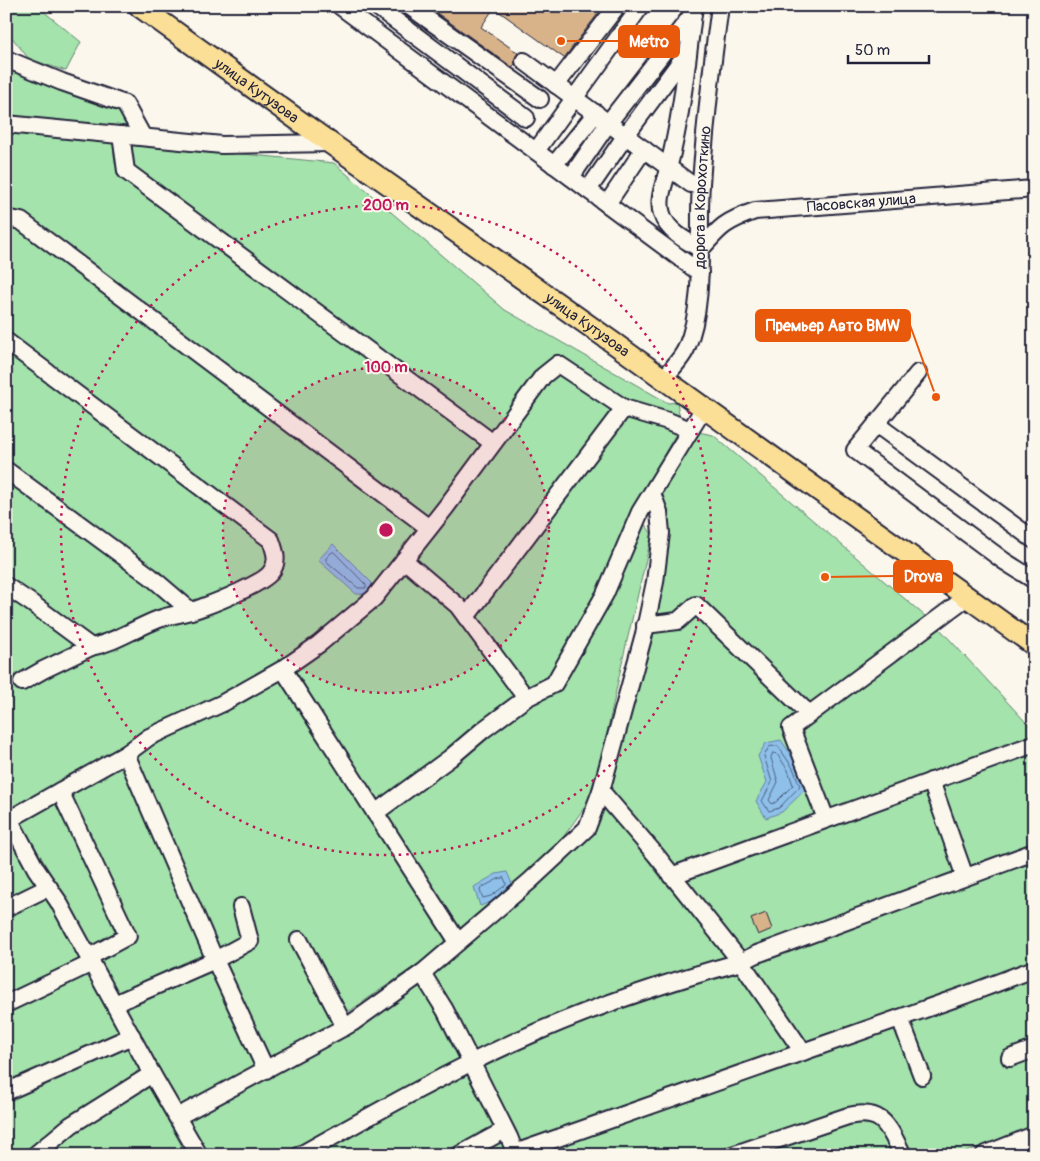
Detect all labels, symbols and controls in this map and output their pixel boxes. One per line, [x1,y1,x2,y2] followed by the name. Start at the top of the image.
[619,26,679,57] callout: Metro
[629,32,669,52] text: Metro
[848,32,929,64] scale bar
[855,41,890,60] text: 50 m
[210,54,302,128] street label: улица Кутузова
[691,125,716,269] street label: дорога в Корохоткино
[806,189,917,217] street label: Пасовская улица
[363,196,409,215] text: 200 m
[540,288,633,361] street label: улица Кутузова
[756,310,910,341] callout: Премьер Авто BMW
[766,316,901,336] text: Премьер Авто BMW
[365,358,407,377] text: 100 m
[377,521,395,539] centre of rings
[894,561,952,592] callout: Drova
[904,567,943,587] text: Drova

